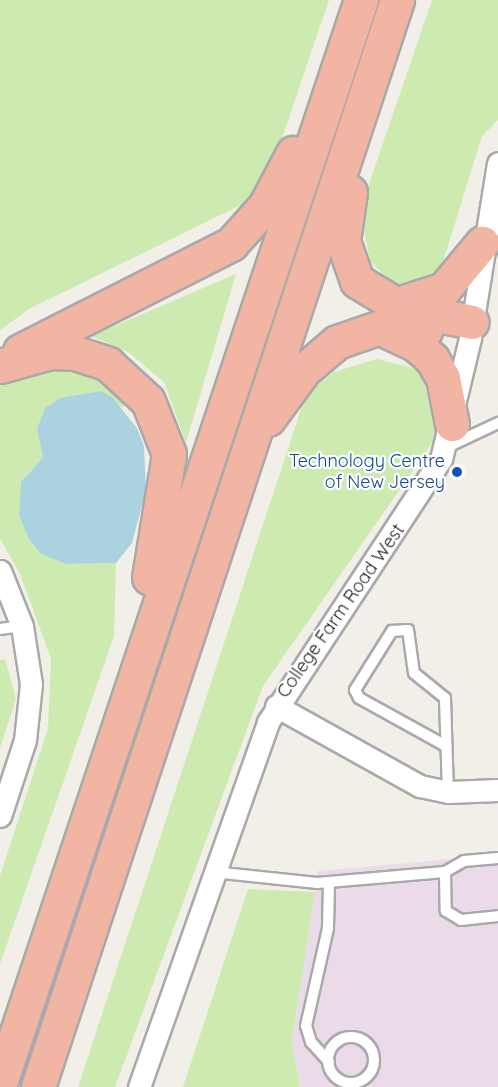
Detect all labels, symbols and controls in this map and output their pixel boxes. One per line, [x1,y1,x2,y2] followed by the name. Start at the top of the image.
[289,451,445,494] place label: Technology Centre of New Jersey
[450,465,464,479] marker: Technology Centre of New Jersey
[273,520,409,702] street label: College Farm Road West

